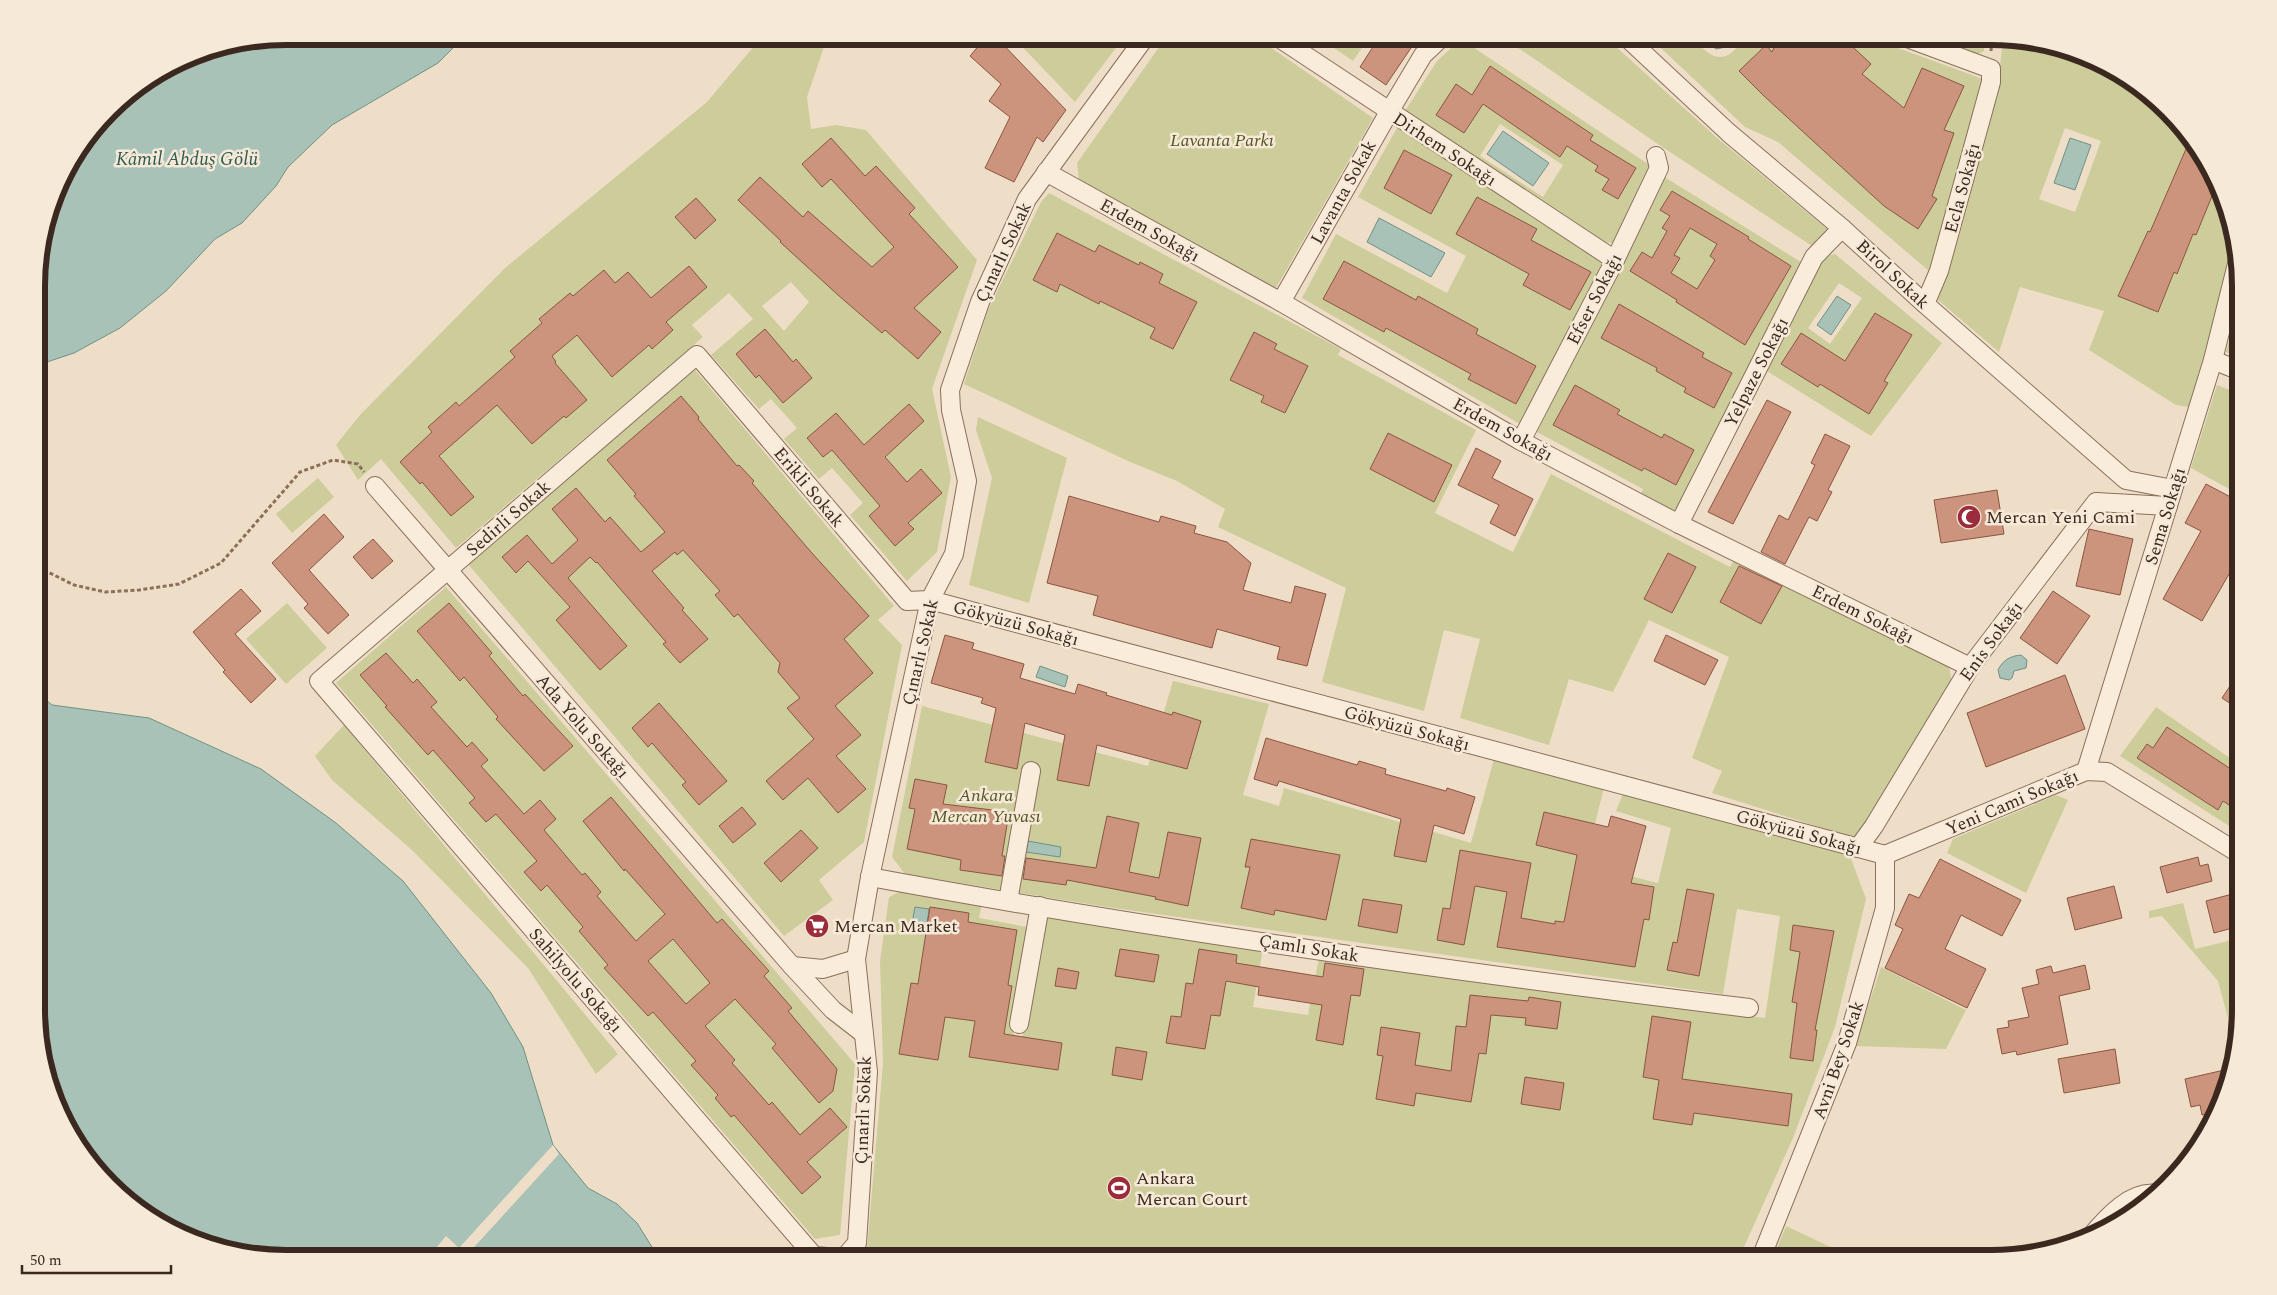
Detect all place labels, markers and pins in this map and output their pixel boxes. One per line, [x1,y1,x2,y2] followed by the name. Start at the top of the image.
[1956,504,1982,530] mosque icon: Mercan Yeni Cami
[1986,504,2135,531] place label: Mercan Yeni Cami
[804,913,830,939] supermarket icon: Mercan Market
[834,913,958,940] place label: Mercan Market
[1136,1165,1248,1213] place label: Ankara Mercan Court
[1106,1175,1132,1201] sports icon: Ankara Mercan Court

